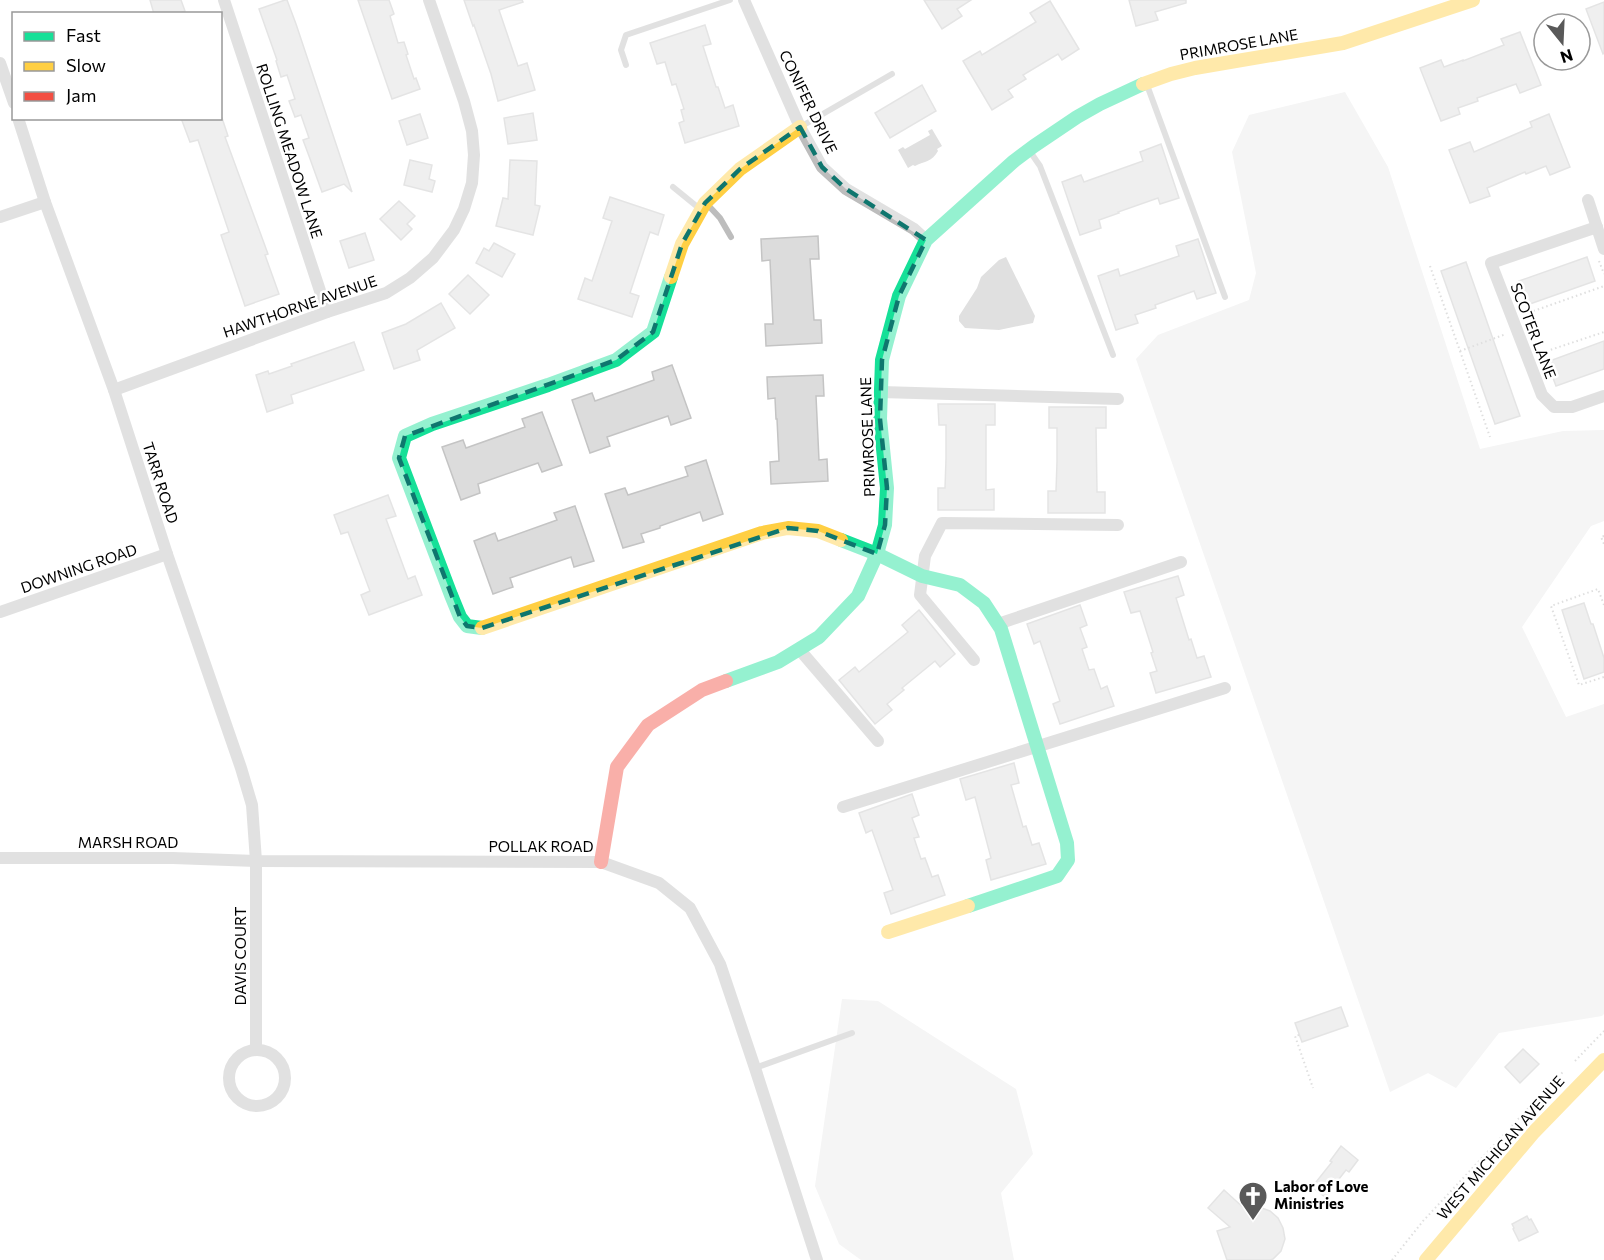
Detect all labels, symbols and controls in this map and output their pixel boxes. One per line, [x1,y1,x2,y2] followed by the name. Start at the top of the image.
[12,12,222,120] legend
[1532,12,1592,72] north arrow
[66,24,101,46] text: Fast
[1178,25,1299,63] street label: PRIMROSE LANE
[1558,46,1575,68] text: N
[776,47,842,156] street label: CONIFER DRIVE
[66,54,106,76] text: Slow
[253,61,327,240] street label: ROLLING MEADOW LANE
[66,84,96,106] text: Jam
[220,271,379,341] street label: HAWTHORNE AVENUE
[1507,280,1561,381] street label: SCOTER LANE
[856,377,878,497] street label: PRIMROSE LANE
[139,440,183,526] street label: TARR ROAD
[18,540,139,596] street label: DOWNING ROAD
[78,833,178,851] street label: MARSH ROAD
[488,837,594,855] street label: POLLAK ROAD
[231,906,249,1005] street label: DAVIS COURT
[1433,1072,1568,1223] street label: WEST MICHIGAN AVENUE
[1274,1177,1369,1212] place label: Labor of Love Ministries
[1237,1180,1269,1222] church icon: Labor of Love Ministries

